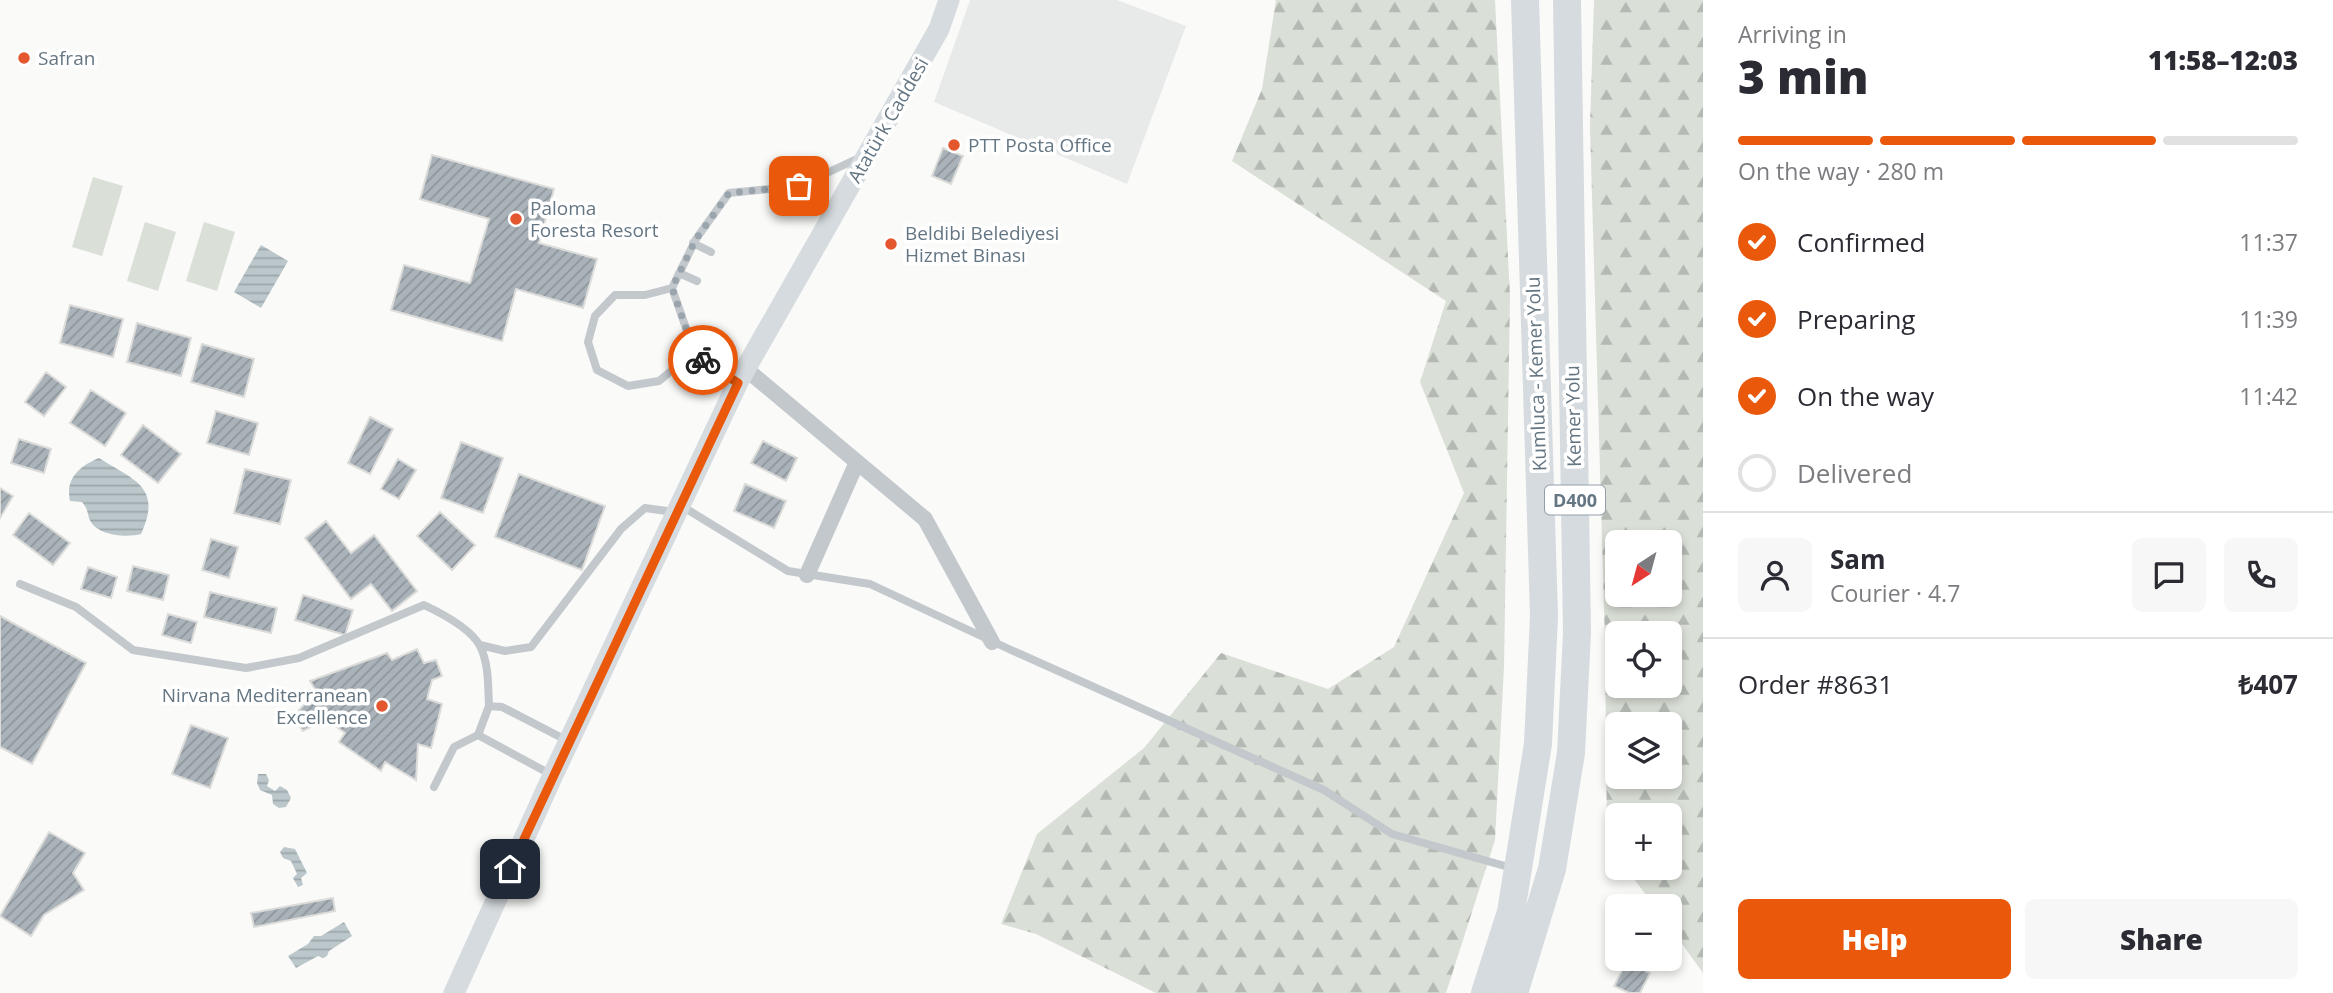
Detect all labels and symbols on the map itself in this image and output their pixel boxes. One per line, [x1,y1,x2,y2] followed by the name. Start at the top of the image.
[38,45,95,71] place label: Safran
[16,50,32,66] marker: Safran
[842,53,934,187] street label: Atatürk Caddesi
[968,132,1112,158] place label: PTT Posta Office
[946,137,962,153] marker: PTT Posta Office
[769,156,829,216] pin
[530,195,659,243] place label: Paloma Foresta Resort
[508,211,524,227] marker: Paloma Foresta Resort
[905,220,1059,268] place label: Beldibi Belediyesi Hizmet Binası
[883,236,899,252] marker: Beldibi Belediyesi Hizmet Binası
[1520,276,1552,472] street label: Kumluca - Kemer Yolu
[668,325,738,395] courier
[1559,365,1587,467] street label: Kemer Yolu
[1545,486,1605,514] road number: D400
[1605,530,1682,607] north arrow
[162,682,368,730] place label: Nirvana Mediterranean Excellence
[374,698,390,714] marker: Nirvana Mediterranean Excellence
[480,839,540,899] pin

